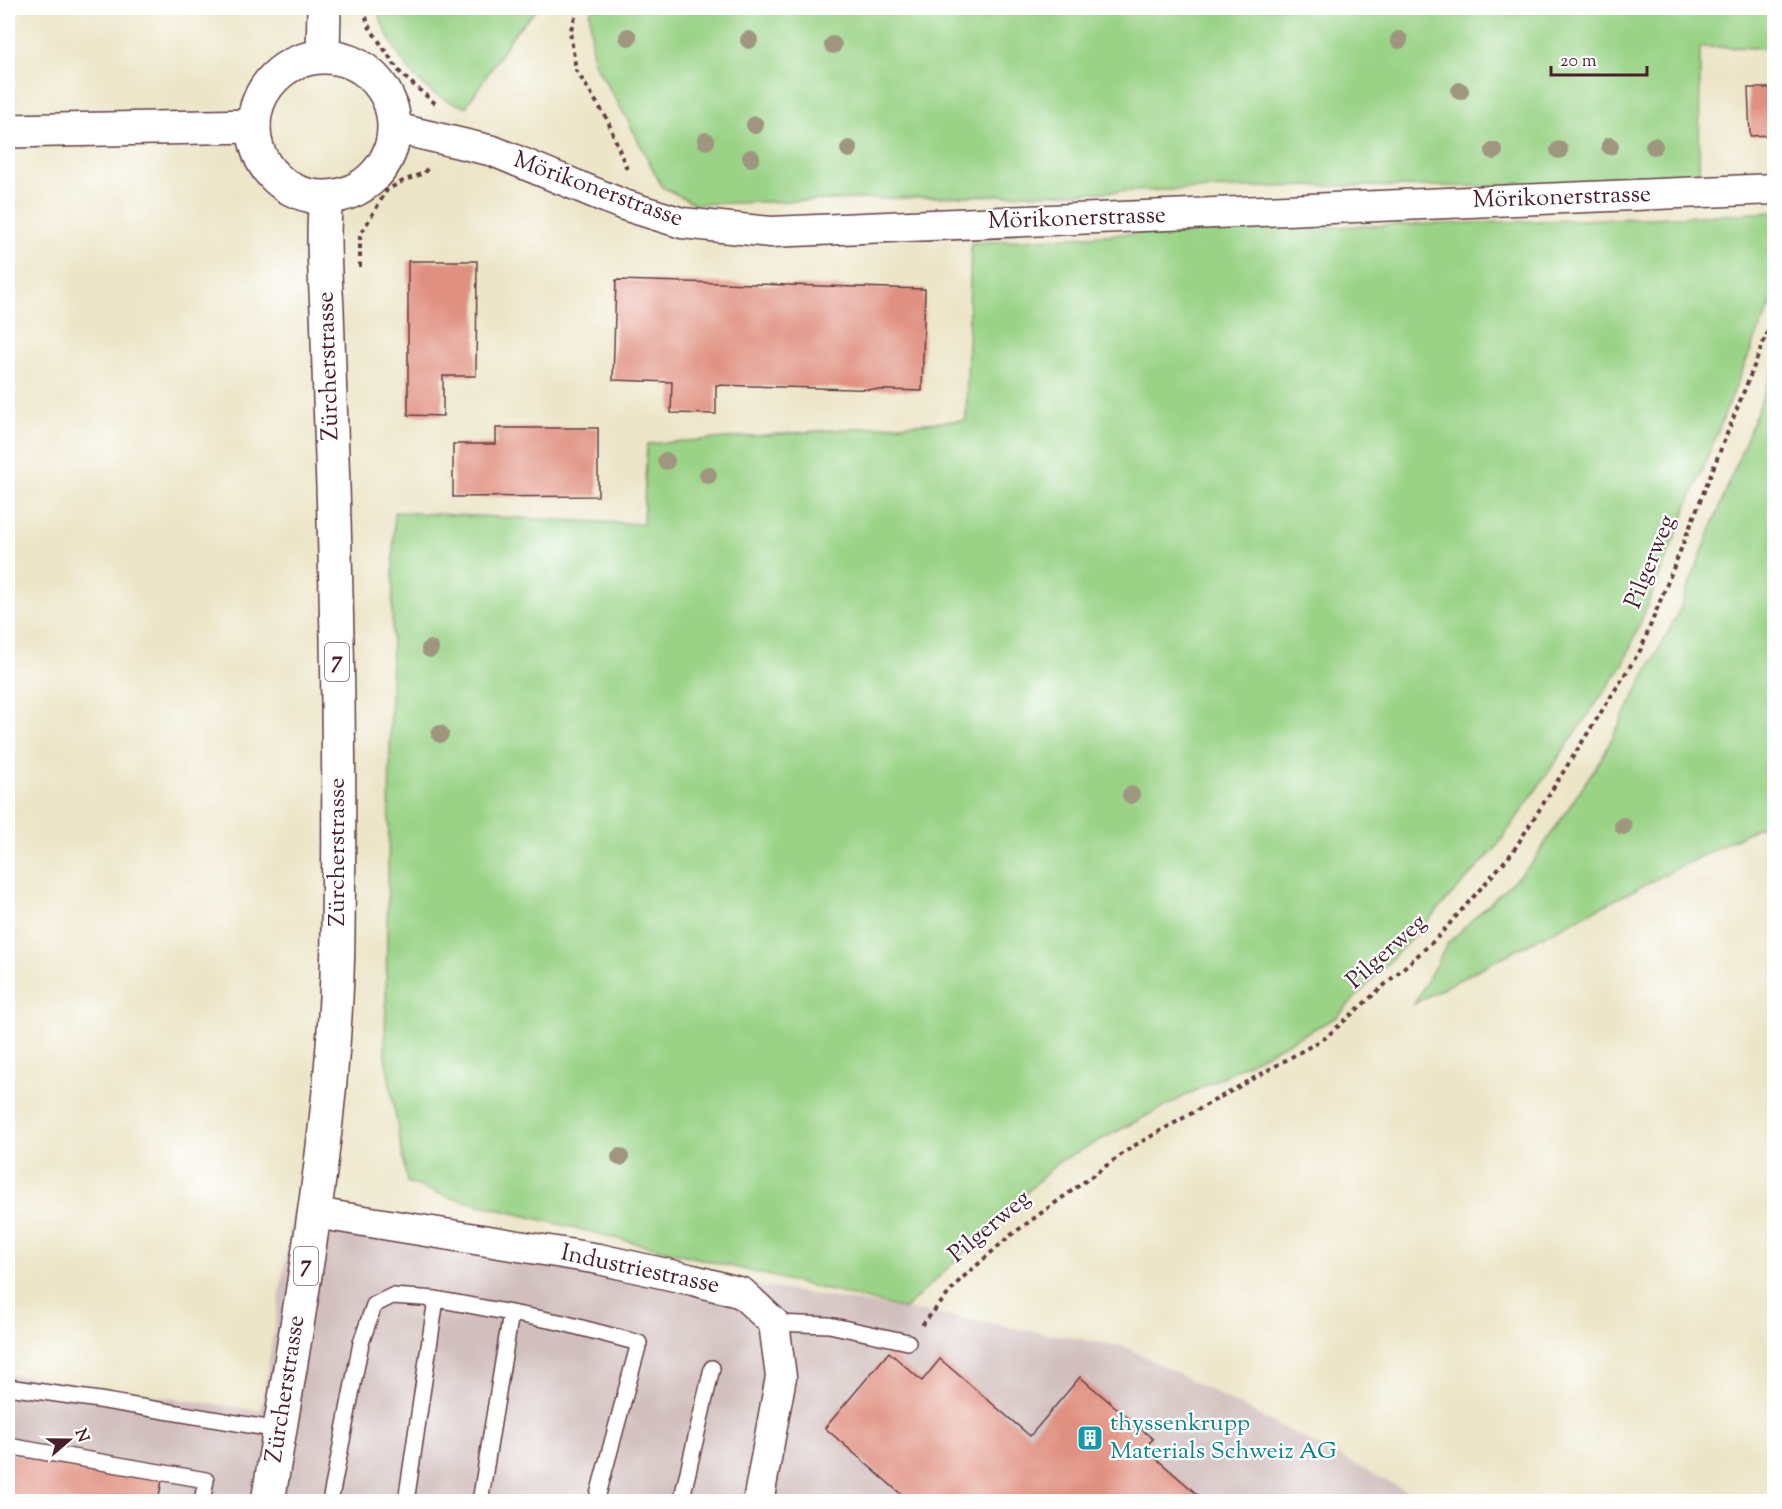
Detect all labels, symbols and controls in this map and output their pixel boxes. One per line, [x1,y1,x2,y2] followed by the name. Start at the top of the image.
[1551,39,1647,77] scale bar
[1560,49,1597,75] text: 20 m
[508,144,688,236] street label: Mörikonerstrasse
[1472,178,1652,218] street label: Mörikonerstrasse
[987,199,1167,239] street label: Mörikonerstrasse
[309,291,349,441] street label: Zürcherstrasse
[1617,510,1685,614] street label: Pilgerweg
[325,643,349,681] road number: 7
[321,778,355,926] street label: Zürcherstrasse
[1339,906,1435,998] street label: Pilgerweg
[941,1182,1039,1272] street label: Pilgerweg
[558,1237,722,1303] street label: Industriestrasse
[294,1247,318,1285] road number: 7
[258,1313,314,1465] street label: Zürcherstrasse
[1110,1407,1337,1469] place label: thyssenkrupp Materials Schweiz AG
[39,1410,99,1470] north arrow
[1075,1423,1105,1453] building icon: thyssenkrupp Materials Schweiz AG
[68,1426,94,1446] text: N

